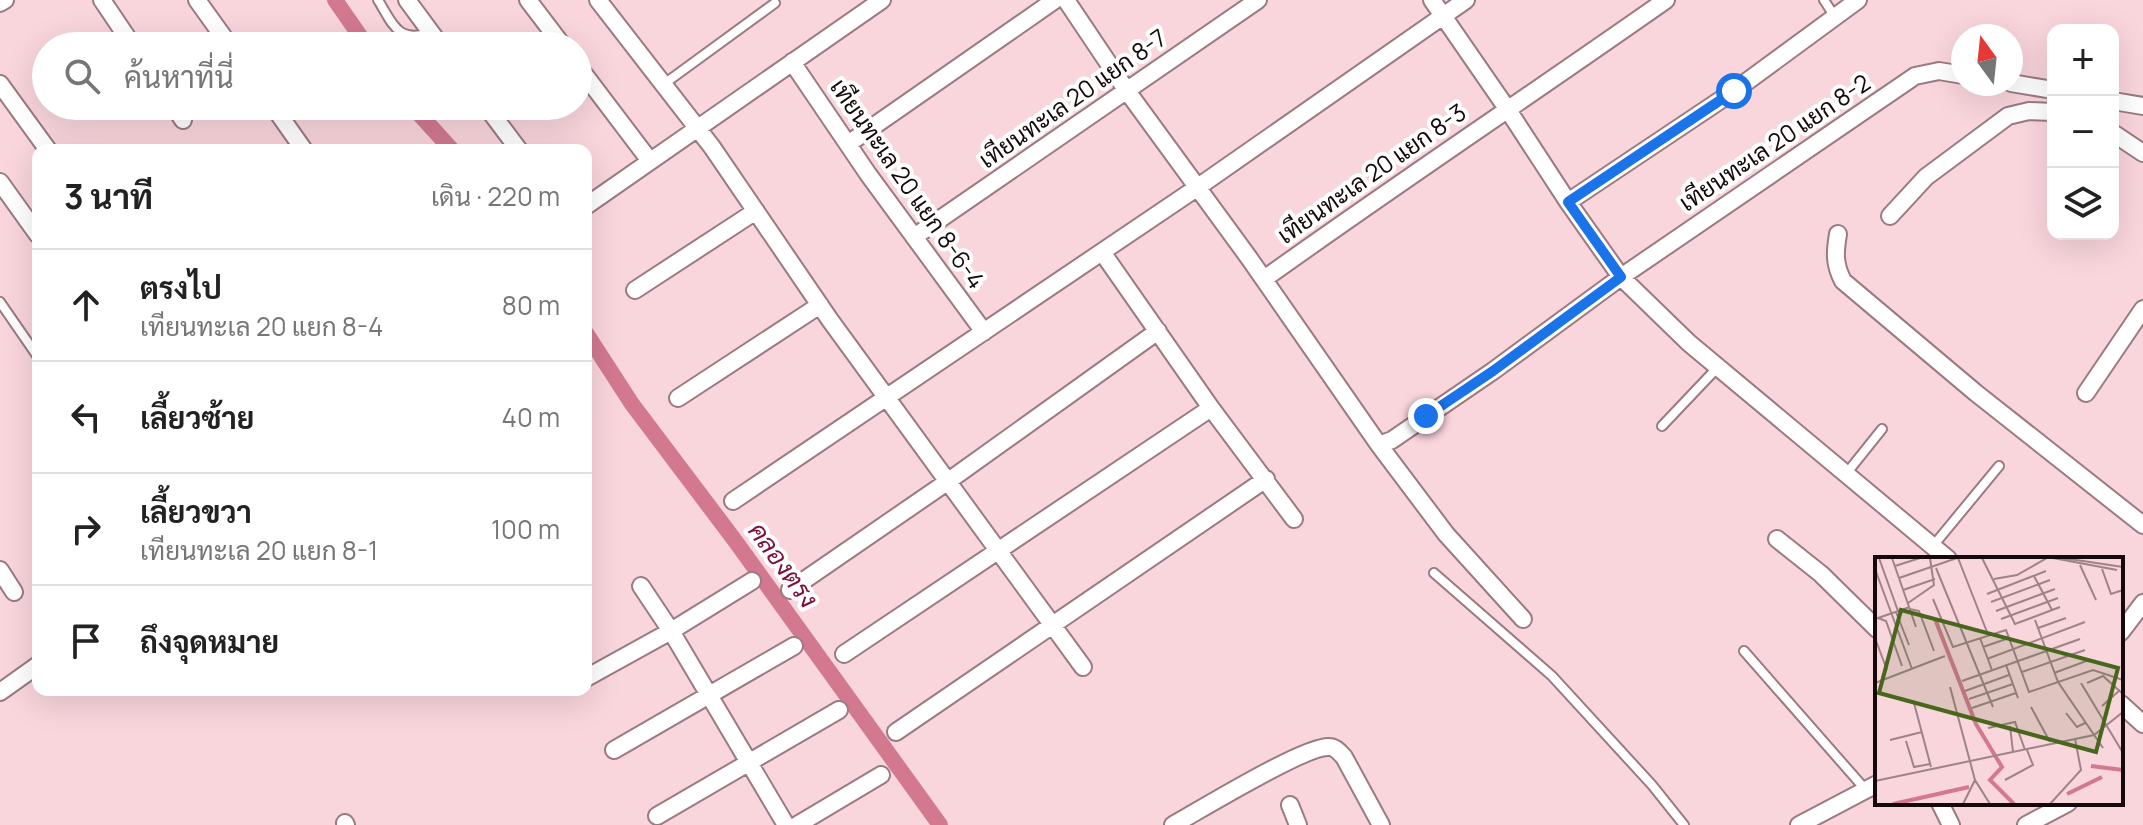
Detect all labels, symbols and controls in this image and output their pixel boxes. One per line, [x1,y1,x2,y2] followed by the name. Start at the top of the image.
[972,20,1173,175] street label: เทียนทะเล 20 แยก 8-7
[1951,24,2023,96] north arrow
[2047,24,2119,240] map controls
[2047,24,2119,96] button: +
[32,32,592,120] search box
[60,54,104,98] icon: search
[124,56,234,97] text: ค้นหาที่นี่
[1672,65,1876,218] street label: เทียนทะเล 20 แยก 8-2
[823,71,993,295] street label: เทียนทะเล 20 แยก 8-6-4
[1716,73,1752,109] route start
[1270,95,1472,250] street label: เทียนทะเล 20 แยก 8-3
[2047,96,2119,168] button: −
[2047,168,2119,240] button: layers
[64,173,153,219] text: 3 นาที
[431,178,560,214] text: เดิน · 220 m
[140,267,222,308] text: ตรงไป
[64,283,108,327] icon: ahead
[502,287,560,323] text: 80 m
[140,308,383,344] text: เทียนทะเล 20 แยก 8-4
[64,395,108,439] icon: left
[140,397,254,438] text: เลี้ยวซ้าย
[1408,398,1444,434] route end
[502,399,560,435] text: 40 m
[140,491,252,532] text: เลี้ยวขวา
[64,507,108,551] icon: right
[491,511,560,547] text: 100 m
[740,514,827,615] water label: คลองตรง
[140,532,378,568] text: เทียนทะเล 20 แยก 8-1
[1875,557,2123,805] inset map
[64,619,108,663] icon: arrive
[140,621,279,662] text: ถึงจุดหมาย

